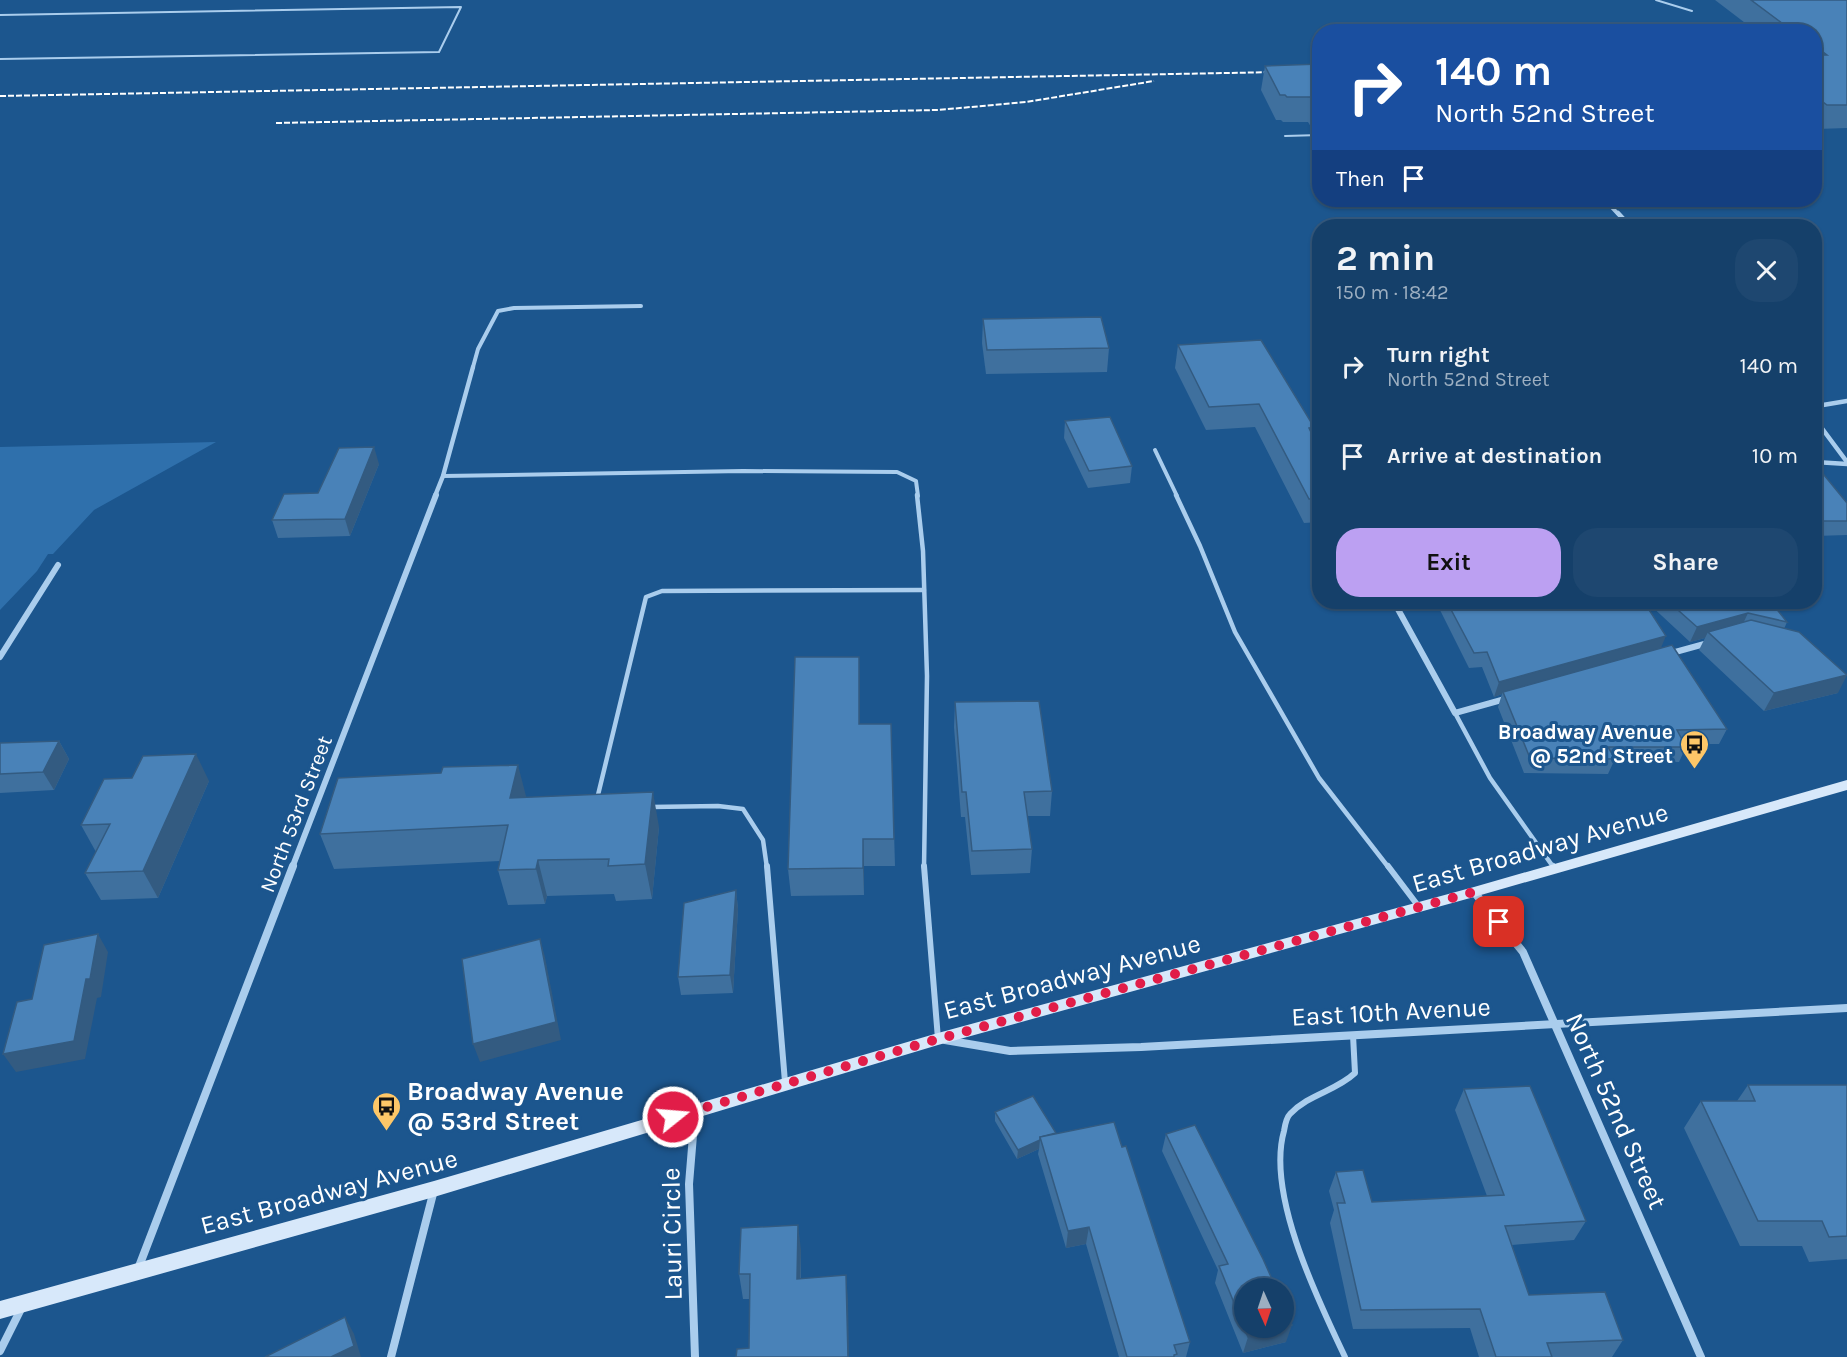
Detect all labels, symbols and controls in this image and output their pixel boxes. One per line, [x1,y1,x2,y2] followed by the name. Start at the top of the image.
[1435,46,1552,96] text: 140 m
[1336,48,1414,126] icon: right
[1435,97,1655,129] text: North 52nd Street
[1397,162,1430,195] icon: arrive
[1336,166,1385,192] text: Then
[1336,237,1435,279] text: 2 min
[1735,239,1798,302] button: close
[1336,281,1449,304] text: 150 m · 18:42
[1387,342,1490,368] text: Turn right
[1336,350,1369,383] icon: right
[1740,353,1798,379] text: 140 m
[1387,368,1550,391] text: North 52nd Street
[1336,440,1369,473] icon: arrive
[1387,443,1602,469] text: Arrive at destination
[1752,443,1798,469] text: 10 m
[1336,528,1561,597] button: Exit
[1573,528,1798,597] button: Share
[1498,720,1673,768] place label: Broadway Avenue @ 52nd Street
[1678,728,1710,770] bus stop icon: Broadway Avenue @ 52nd Street
[255,732,337,896] street label: North 53rd Street
[1408,797,1672,899] street label: East Broadway Avenue
[1473,896,1524,947] pin
[1482,905,1515,938] icon: arrive
[940,928,1204,1026] street label: East Broadway Avenue
[1290,991,1492,1033] street label: East 10th Avenue
[1559,1008,1673,1214] street label: North 52nd Street
[407,1076,624,1137] place label: Broadway Avenue @ 53rd Street
[641,1085,705,1149] position arrow
[370,1090,402,1132] bus stop icon: Broadway Avenue @ 53rd Street
[197,1143,461,1241] street label: East Broadway Avenue
[655,1167,689,1301] street label: Lauri Circle
[1234,1278,1294,1338] north arrow
[1234,1278,1294,1338] map controls

